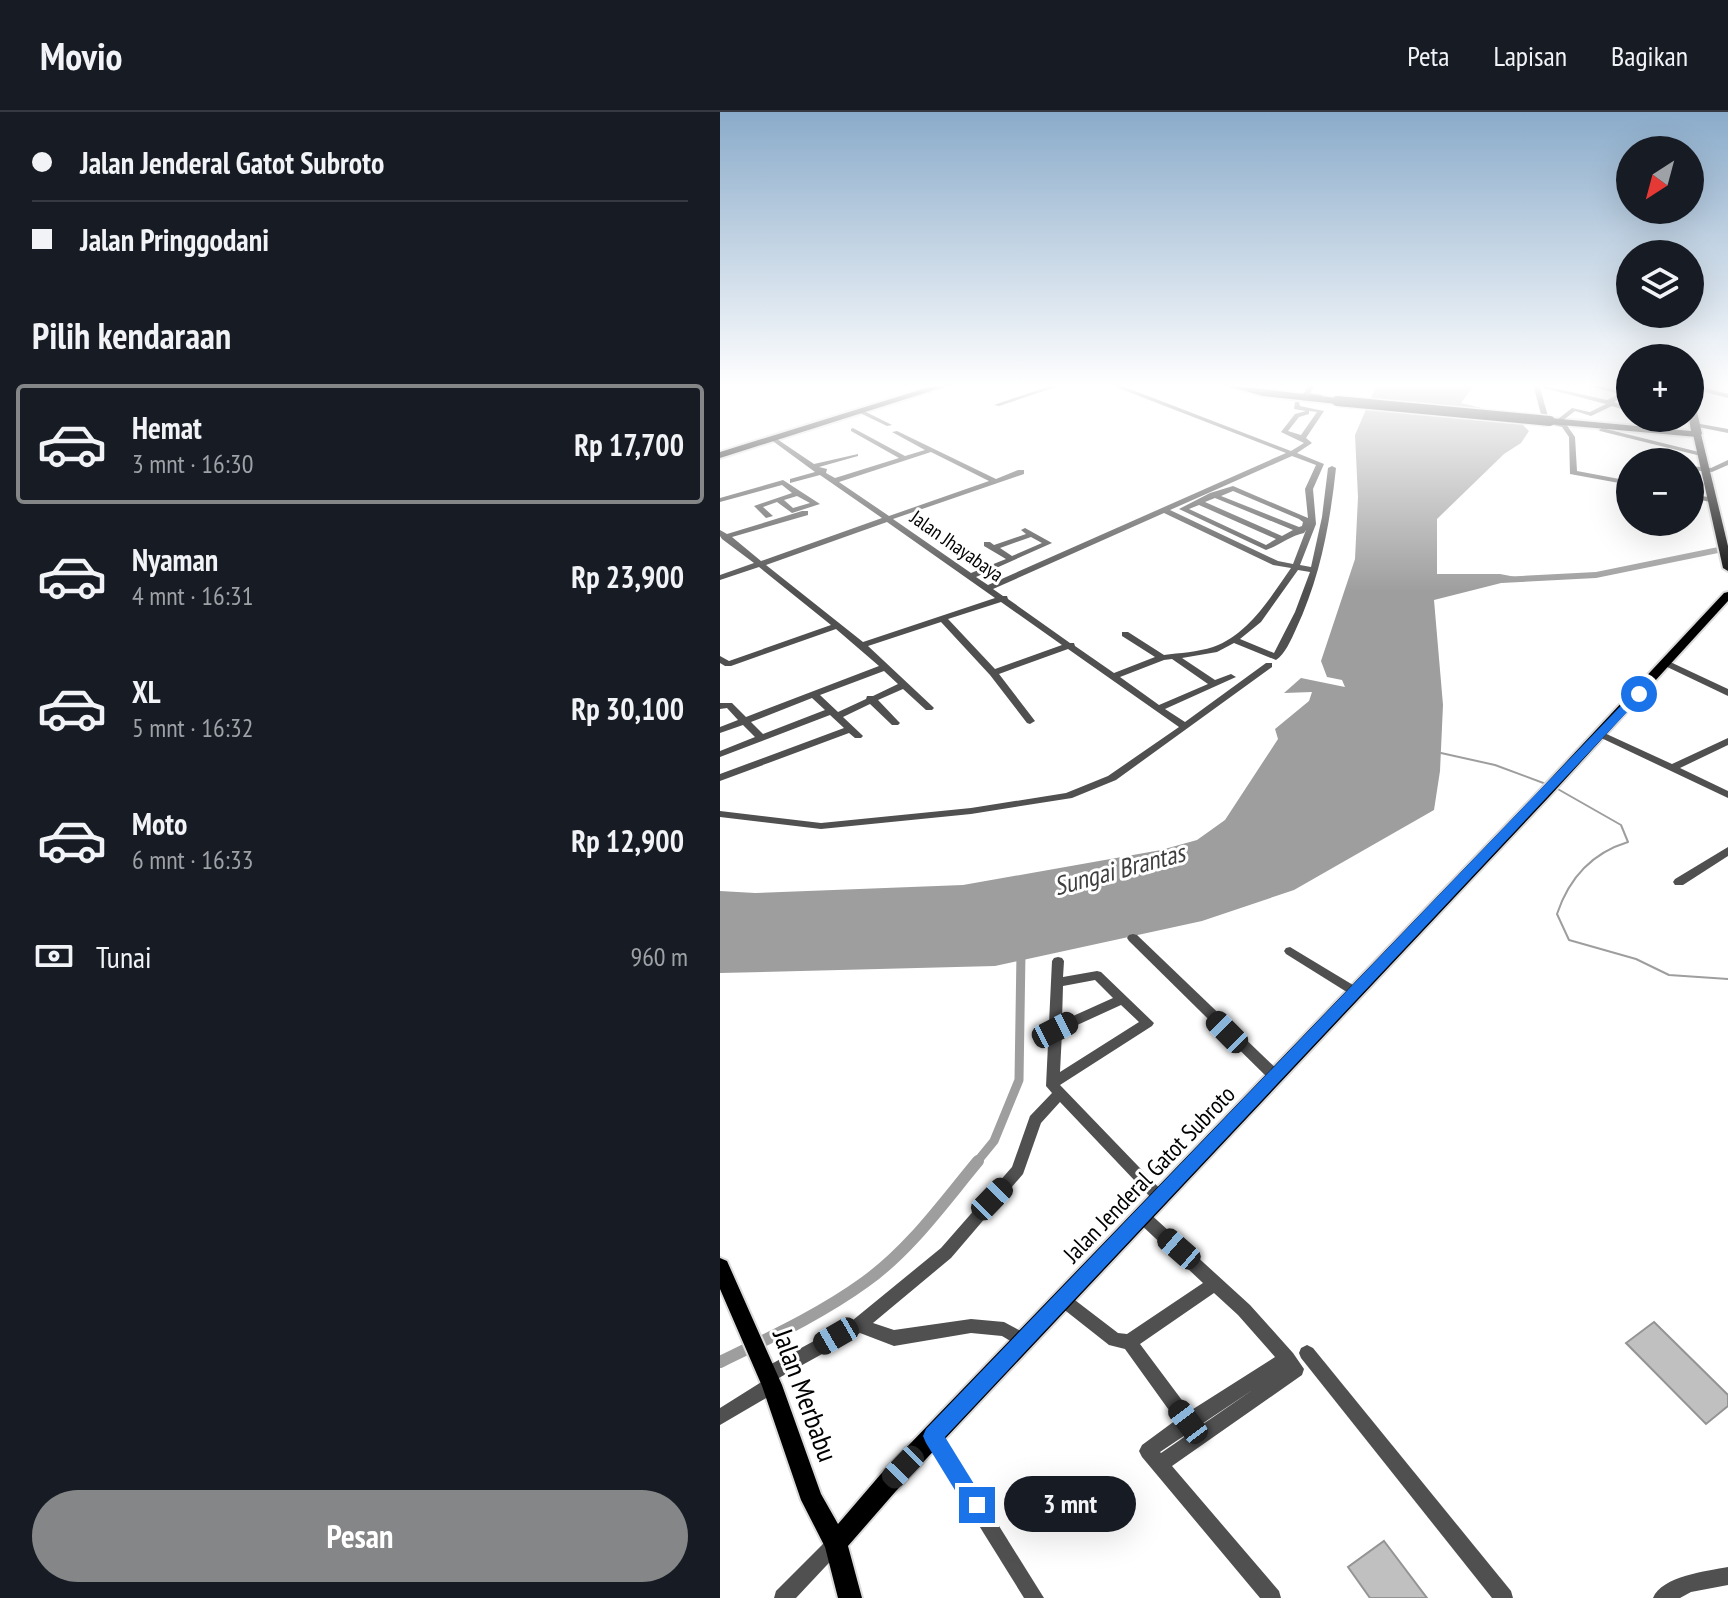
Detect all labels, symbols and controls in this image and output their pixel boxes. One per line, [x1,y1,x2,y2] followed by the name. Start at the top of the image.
[40,31,122,80] text: Movio
[1407,37,1449,74] text: Peta
[1493,37,1567,74] text: Lapisan
[1611,37,1688,74] text: Bagikan
[1616,136,1704,224] north arrow
[1616,136,1704,536] map controls
[80,143,384,182] text: Jalan Jenderal Gatot Subroto
[80,220,269,259] text: Jalan Pringgodani
[1616,240,1704,328] button: layers
[32,312,231,359] text: Pilih kendaraan
[1616,344,1704,432] button: +
[36,408,108,480] icon: car
[132,408,202,447] text: Hemat
[574,425,684,464] text: Rp 17,700
[132,447,253,480] text: 3 mnt · 16:30
[1616,448,1704,536] button: −
[905,504,1009,588] street label: Jalan Jhayabaya
[36,540,108,612] icon: car
[132,540,218,579] text: Nyaman
[571,557,684,596] text: Rp 23,900
[132,579,253,612] text: 4 mnt · 16:31
[36,672,108,744] icon: car
[132,672,161,711] text: XL
[1621,676,1657,712] route start
[571,689,684,728] text: Rp 30,100
[132,711,253,744] text: 5 mnt · 16:32
[36,804,108,876] icon: car
[132,804,187,843] text: Moto
[571,821,684,860] text: Rp 12,900
[1050,835,1190,902] water label: Sungai Brantas
[132,843,253,876] text: 6 mnt · 16:33
[32,934,76,978] icon: cash
[96,937,152,976] text: Tunai
[630,940,688,973] text: 960 m
[1202,1007,1252,1057] car
[1028,1008,1082,1052] car
[1056,1079,1242,1270] street label: Jalan Jenderal Gatot Subroto
[967,1173,1017,1225] car
[1153,1224,1205,1274] car
[809,1314,863,1358] car
[765,1323,847,1466] street label: Jalan Merbabu
[1164,1396,1212,1448] car
[878,1441,928,1493] car
[1005,1477,1137,1533] callout: 3 mnt
[959,1487,995,1523] route end
[1043,1487,1097,1520] text: 3 mnt
[32,1490,688,1582] button: Pesan

